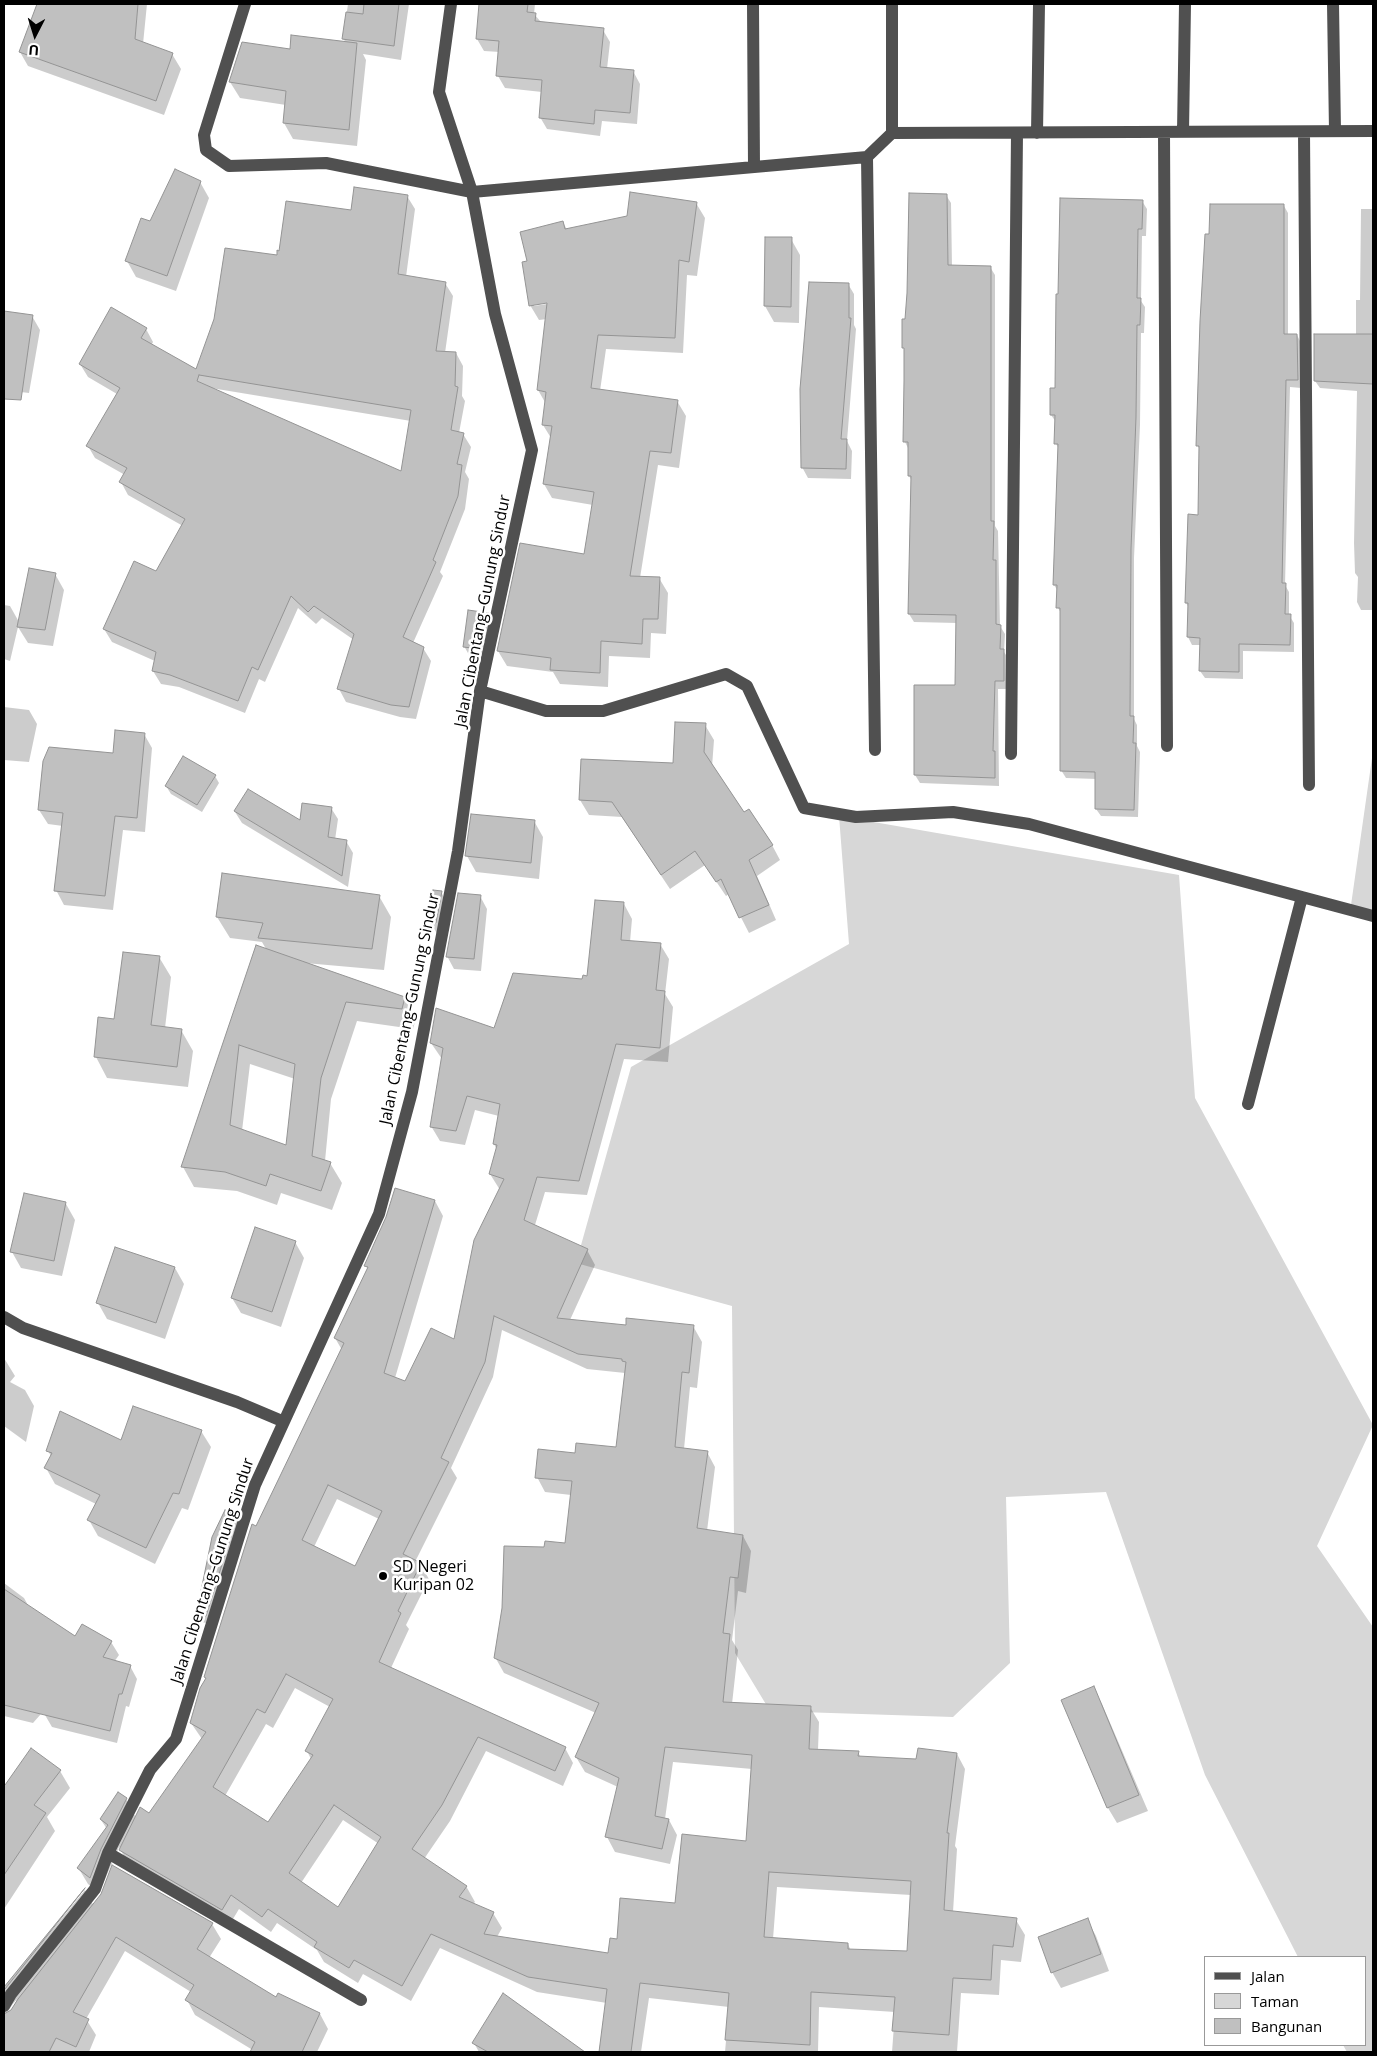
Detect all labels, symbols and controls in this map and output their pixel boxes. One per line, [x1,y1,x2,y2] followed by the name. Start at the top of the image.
[10,10,60,60] north arrow
[28,41,40,60] text: U
[451,493,515,729] street label: Jalan Cibentang–Gunung Sindur
[376,891,444,1127] street label: Jalan Cibentang–Gunung Sindur
[167,1456,259,1686] street label: Jalan Cibentang–Gunung Sindur
[393,1557,474,1595] place label: SD Negeri Kuripan 02
[377,1570,389,1582] marker: SD Negeri Kuripan 02
[1204,1956,1367,2046] legend
[1251,1966,1285,1986] text: Jalan
[1251,1991,1299,2011] text: Taman
[1251,2016,1322,2036] text: Bangunan

